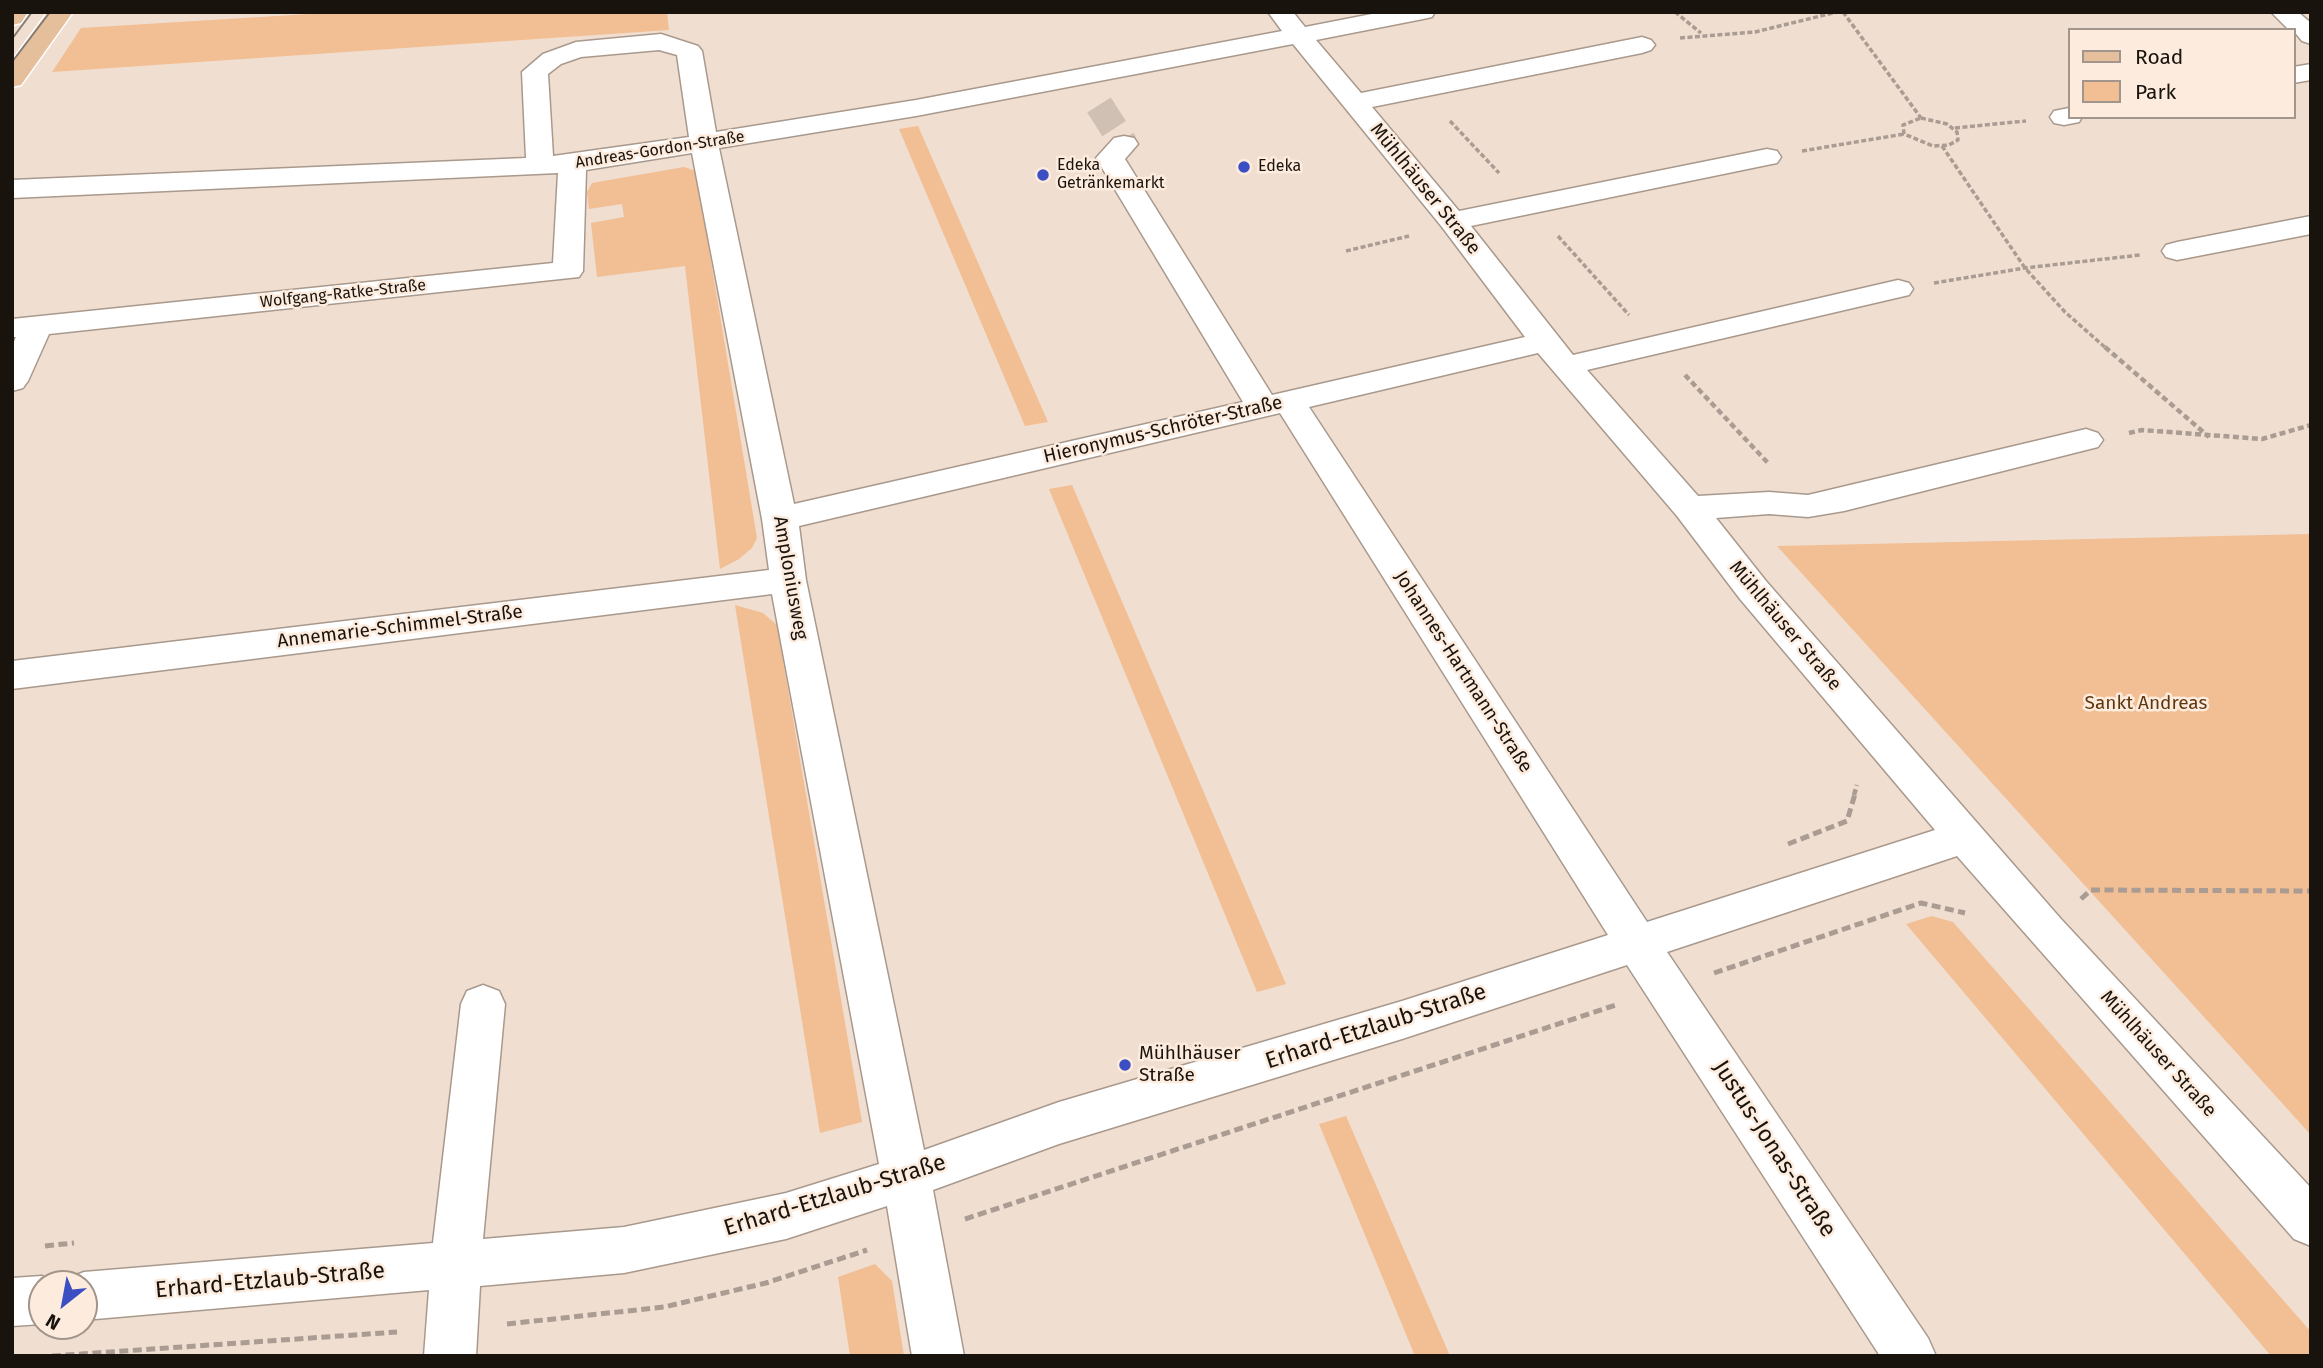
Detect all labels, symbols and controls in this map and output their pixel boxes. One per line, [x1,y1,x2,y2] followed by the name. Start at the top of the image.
[2068,28,2295,119] legend
[2135,44,2183,70] text: Road
[2135,79,2176,105] text: Park
[1365,119,1485,259] street label: Mühlhäuser Straße
[574,127,746,173] street label: Andreas-Gordon-Straße
[1057,156,1165,194] place label: Edeka Getränkemarkt
[1258,157,1301,177] place label: Edeka
[1236,159,1252,175] marker: Edeka
[1035,167,1051,183] marker: Edeka Getränkemarkt
[259,276,427,312] street label: Wolfgang-Ratke-Straße
[1041,391,1285,469] street label: Hieronymus-Schröter-Straße
[768,514,812,642] street label: Amploniusweg
[1724,556,1846,696] street label: Mühlhäuser Straße
[1389,567,1537,777] street label: Johannes-Hartmann-Straße
[276,601,524,653] street label: Annemarie-Schimmel-Straße
[2085,693,2207,715] park label: Sankt Andreas
[1262,978,1490,1076] street label: Erhard-Etzlaub-Straße
[2095,986,2221,1122] street label: Mühlhäuser Straße
[1139,1043,1241,1087] place label: Mühlhäuser Straße
[1707,1055,1841,1243] street label: Justus-Jonas-Straße
[1117,1057,1133,1073] marker: Mühlhäuser Straße
[721,1149,949,1243] street label: Erhard-Etzlaub-Straße
[154,1257,386,1305] street label: Erhard-Etzlaub-Straße
[28,1270,98,1340] north arrow
[42,1309,64,1335] text: N

